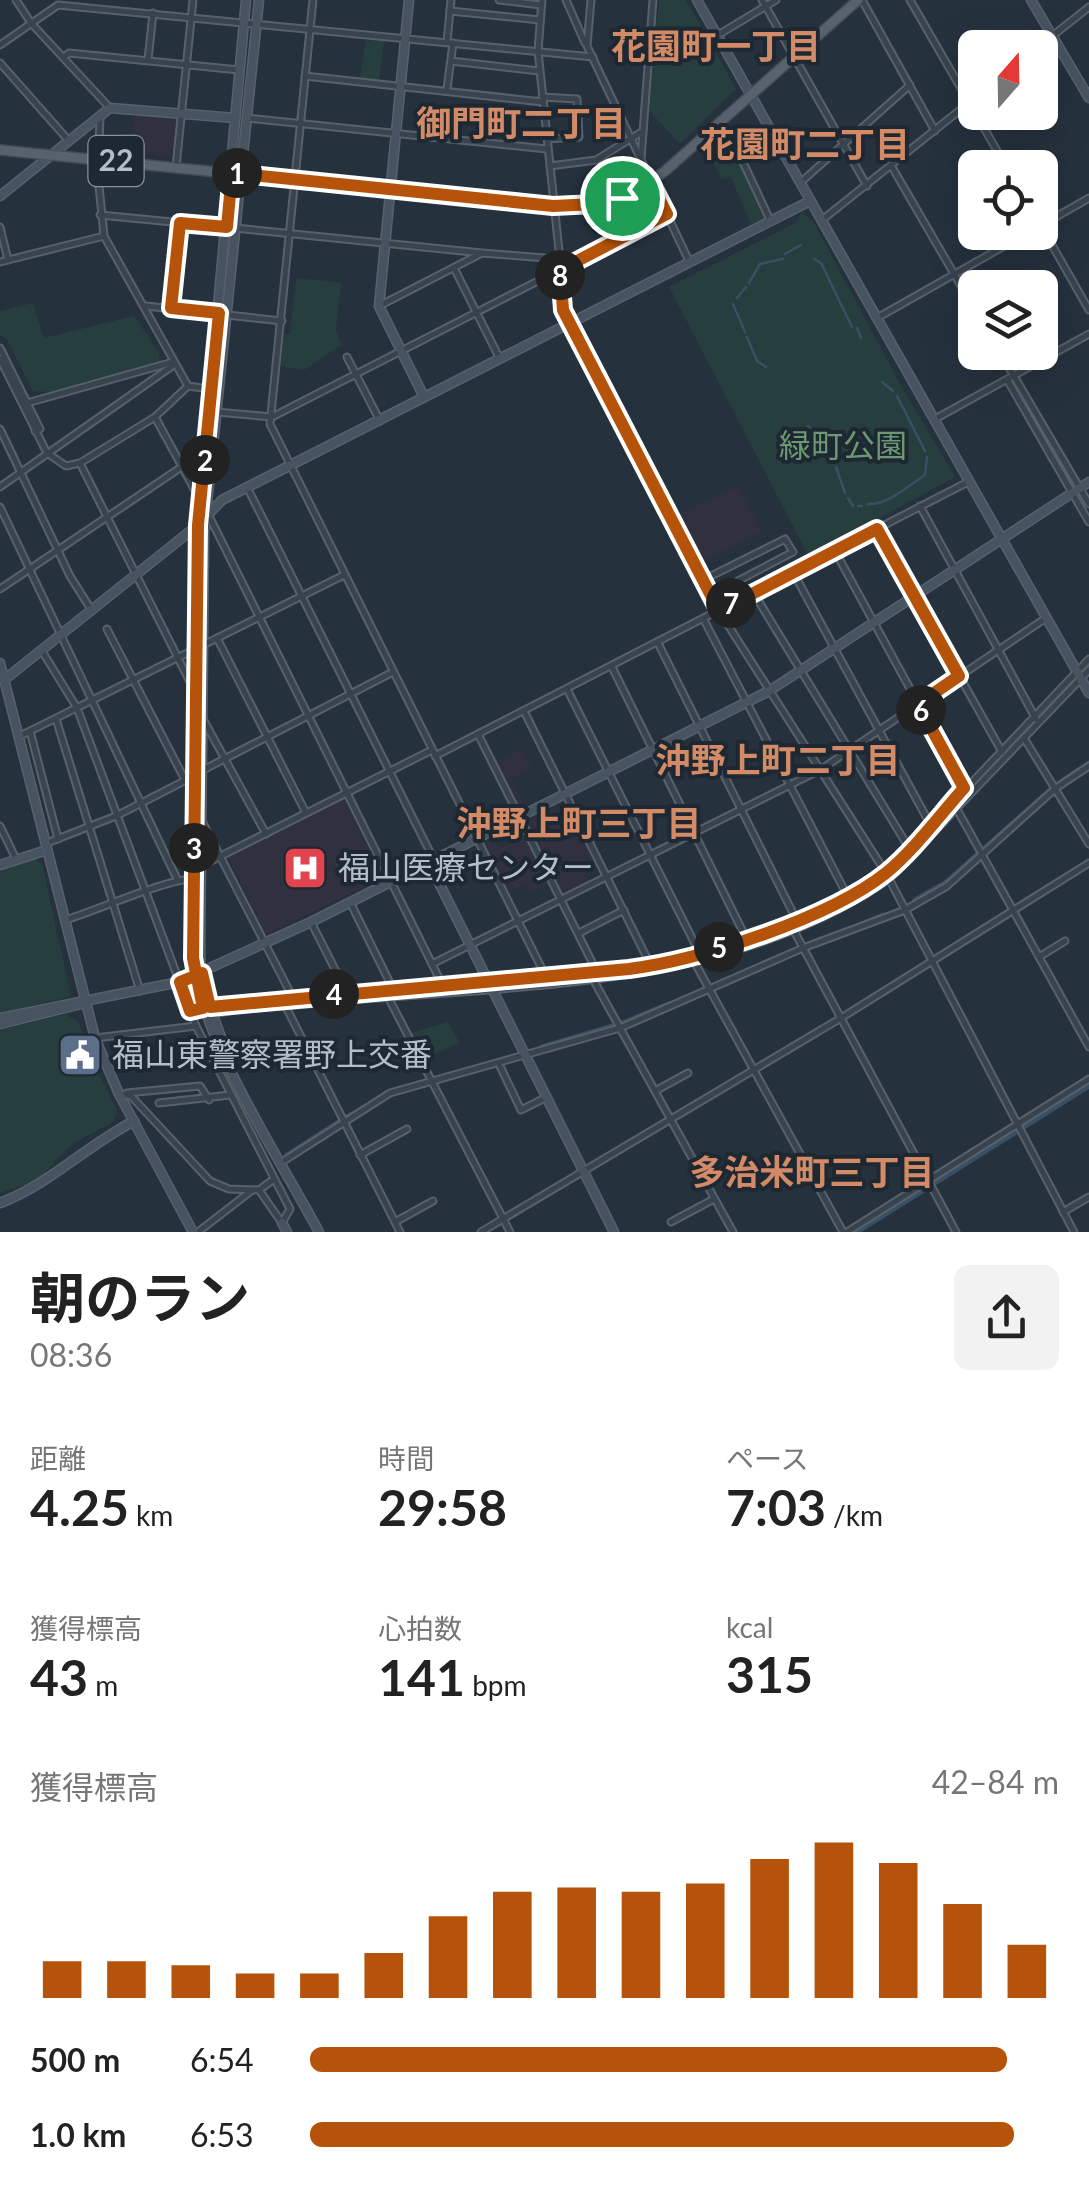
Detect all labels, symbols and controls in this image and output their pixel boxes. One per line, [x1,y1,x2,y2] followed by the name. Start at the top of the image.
[611,24,821,66] district label: 花園町一丁目
[958,30,1058,130] north arrow
[958,30,1058,370] map controls
[416,101,626,143] district label: 御門町二丁目
[700,122,910,164] district label: 花園町二丁目
[88,136,144,186] road number: 22
[212,148,262,198] pin: 1
[958,150,1058,250] button: locate
[229,156,245,190] text: 1
[580,156,665,241] pin
[595,171,650,226] icon: arrive
[535,250,585,300] pin: 8
[552,258,568,292] text: 8
[958,270,1058,370] button: layers
[779,425,907,464] park label: 緑町公園
[180,435,230,485] pin: 2
[197,443,213,477] text: 2
[706,578,756,628] pin: 7
[723,586,739,620] text: 7
[896,685,946,735] pin: 6
[913,693,929,727] text: 6
[655,738,901,780] district label: 沖野上町二丁目
[456,801,702,843] district label: 沖野上町三丁目
[169,823,219,873] pin: 3
[186,831,202,865] text: 3
[282,845,328,891] hospital icon: 福山医療センター
[338,847,594,886] place label: 福山医療センター
[694,922,744,972] pin: 5
[711,930,727,964] text: 5
[309,969,359,1019] pin: 4
[326,977,342,1011] text: 4
[57,1032,103,1078] public building icon: 福山東警察署野上交番
[112,1034,432,1073] place label: 福山東警察署野上交番
[689,1150,935,1192] district label: 多治米町三丁目
[30,1264,250,1330] text: 朝のラン
[954,1265,1059,1370] button: share
[30,1335,112,1374] text: 08:36
[30,1441,86,1475] text: 距離
[378,1441,434,1475] text: 時間
[726,1441,809,1475] text: ペース
[30,1477,129,1537] text: 4.25
[378,1477,507,1537] text: 29:58
[726,1477,826,1537] text: 7:03
[129,1498,173,1532] text: km
[826,1498,883,1532] text: /km
[726,1610,773,1644] text: kcal
[30,1611,142,1645] text: 獲得標高
[378,1611,462,1645] text: 心拍数
[726,1644,813,1704] text: 315
[30,1647,88,1707] text: 43
[378,1647,465,1707] text: 141
[88,1668,118,1702] text: m
[465,1668,527,1702] text: bpm
[932,1762,1059,1801] text: 42–84 m
[30,1767,158,1806] text: 獲得標高
[30,2040,120,2079] text: 500 m
[190,2040,254,2079] text: 6:54
[30,2115,126,2154] text: 1.0 km
[190,2115,254,2154] text: 6:53

